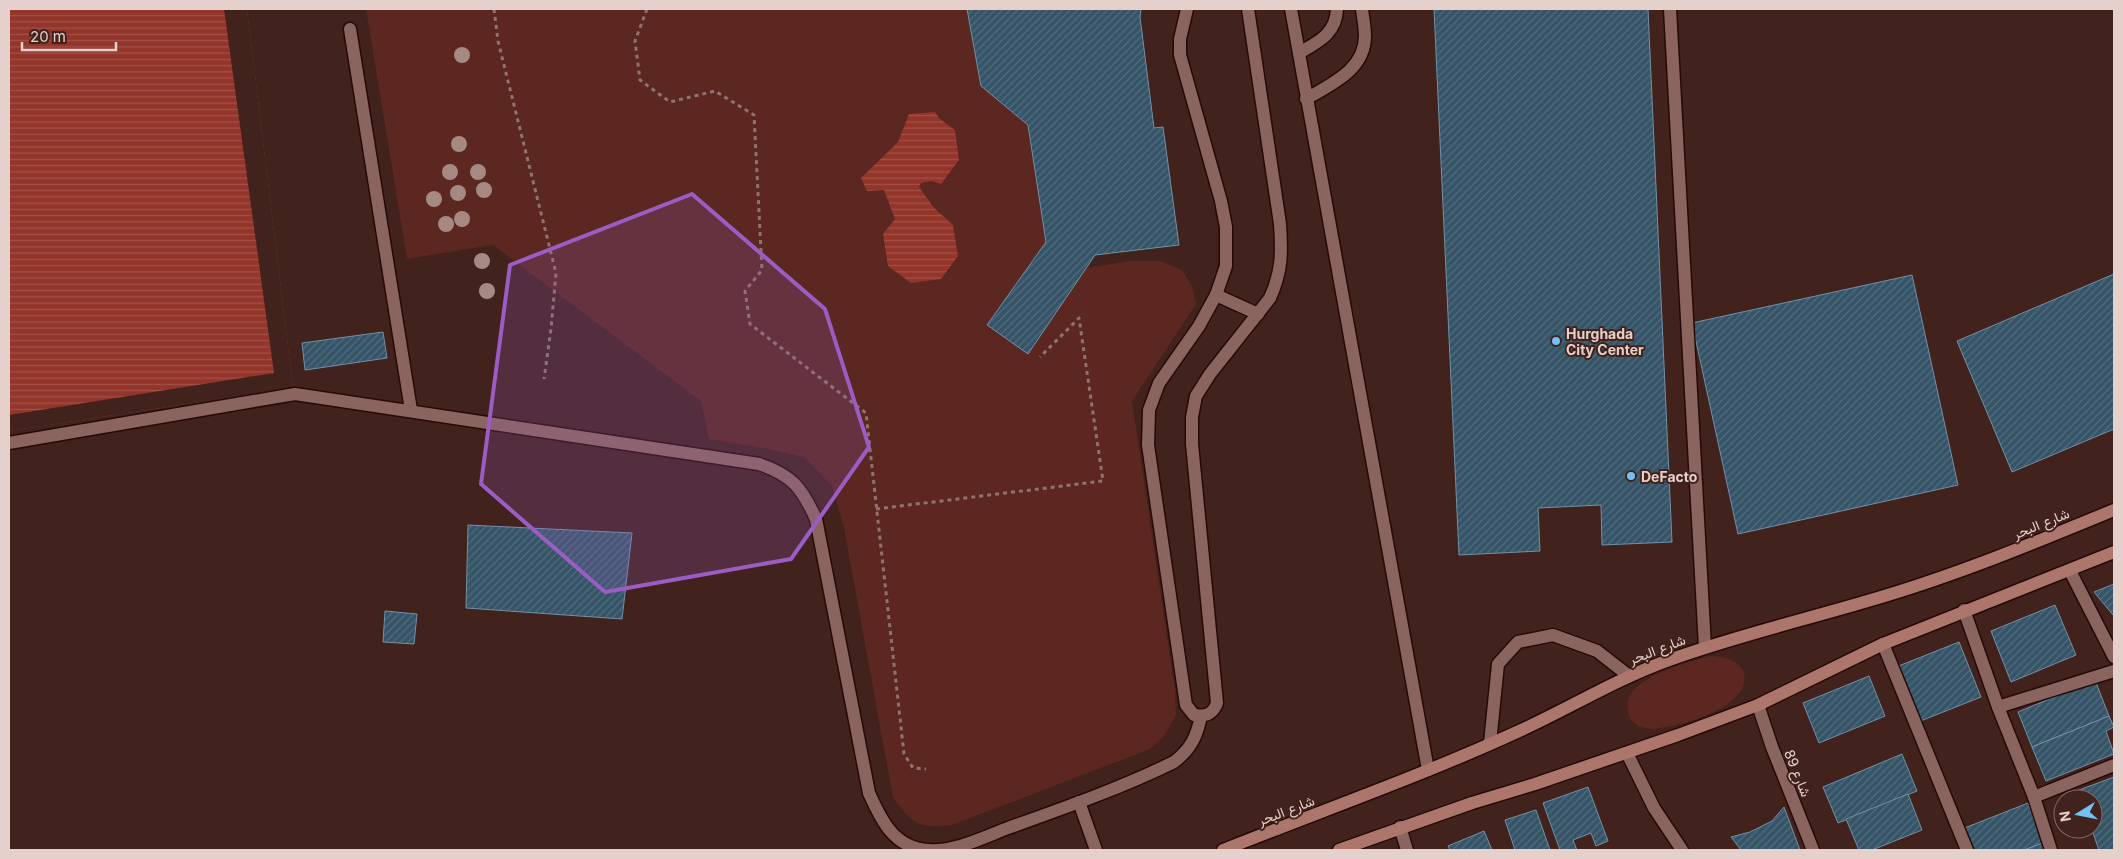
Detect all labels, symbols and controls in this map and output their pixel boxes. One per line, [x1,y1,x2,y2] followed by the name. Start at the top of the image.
[22,20,116,52] scale bar
[30,27,66,46] text: 20 m
[1566,325,1644,358] place label: Hurghada City Center
[1550,335,1562,347] marker: Hurghada City Center
[1641,468,1698,485] place label: DeFacto
[1625,470,1637,482] marker: DeFacto
[2009,504,2073,545] street label: شارع البحر
[1625,630,1689,671] street label: شارع البحر
[1778,747,1815,800] street label: شارع 89
[2053,789,2103,839] north arrow
[1254,791,1318,832] street label: شارع البحر
[2055,810,2074,823] text: N

